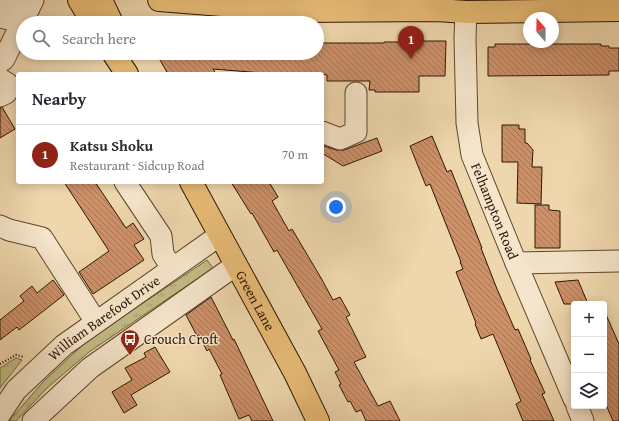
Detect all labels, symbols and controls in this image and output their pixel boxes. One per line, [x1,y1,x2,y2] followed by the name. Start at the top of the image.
[523,12,559,48] north arrow
[16,16,324,60] search box
[398,26,424,59] pin: 1
[30,27,52,49] icon: search
[62,28,136,49] text: Search here
[32,86,86,111] text: Nearby
[70,135,153,156] text: Katsu Shoku
[42,145,48,164] text: 1
[282,145,308,164] text: 70 m
[70,156,204,175] text: Restaurant · Sidcup Road
[466,160,524,263] street label: Felhampton Road
[326,197,346,217] your location
[231,267,280,335] street label: Green Lane
[44,270,164,365] street label: William Barefoot Drive
[571,301,607,409] map controls
[571,301,607,337] button: +
[119,328,141,356] bus stop icon: Crouch Croft
[144,329,219,349] place label: Crouch Croft
[571,337,607,373] button: −
[571,373,607,409] button: layers

